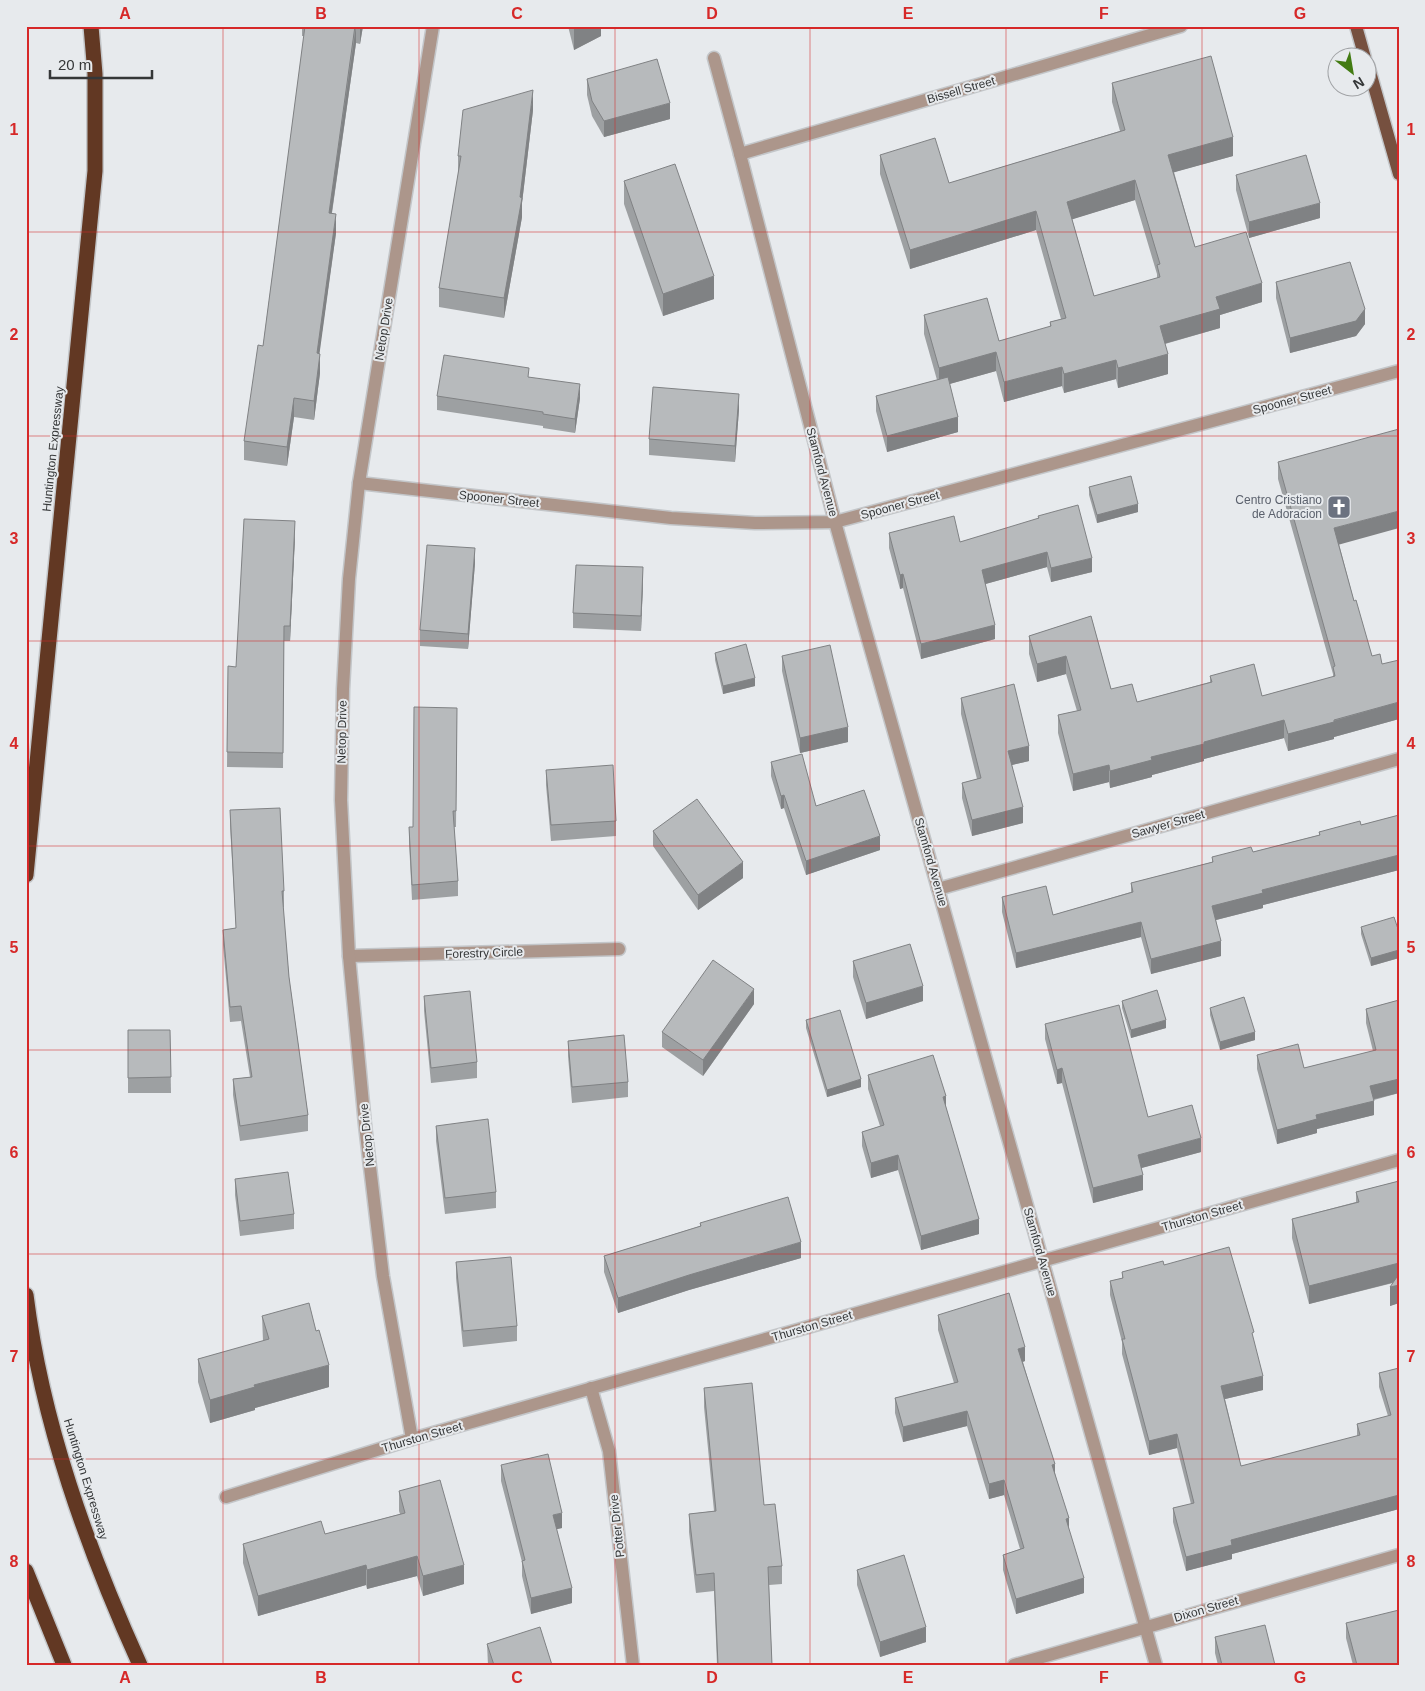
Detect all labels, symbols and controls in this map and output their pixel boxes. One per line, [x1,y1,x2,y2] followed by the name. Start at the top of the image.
[119,5,131,22] text: A
[315,5,327,22] text: B
[511,5,523,22] text: C
[706,5,718,22] text: D
[903,5,914,22] text: E
[1099,5,1109,22] text: F
[1294,5,1306,22] text: G
[50,48,152,80] scale bar
[1328,48,1378,98] north arrow
[58,56,91,73] text: 20 m
[925,73,997,106] street label: Bissell Street
[1350,74,1367,93] text: N
[10,121,19,138] text: 1
[1407,121,1416,138] text: 1
[372,296,396,361] street label: Netop Drive
[10,326,19,343] text: 2
[1407,326,1416,343] text: 2
[1251,383,1333,417] street label: Spooner Street
[39,386,67,512] street label: Huntington Expressway
[803,426,841,518] street label: Stamford Avenue
[458,488,541,510] street label: Spooner Street
[859,488,941,522] street label: Spooner Street
[1235,493,1322,521] place label: Centro Cristiano de Adoracion
[1326,494,1352,520] church icon: Centro Cristiano de Adoracion
[10,530,19,547] text: 3
[1407,530,1416,547] text: 3
[334,700,350,764] street label: Netop Drive
[10,735,19,752] text: 4
[1407,735,1416,752] text: 4
[1130,807,1207,841] street label: Sawyer Street
[912,816,950,908] street label: Stamford Avenue
[10,939,19,956] text: 5
[1407,939,1416,956] text: 5
[445,945,524,961] street label: Forestry Circle
[357,1102,377,1167] street label: Netop Drive
[10,1144,19,1161] text: 6
[1407,1144,1416,1161] text: 6
[1160,1198,1244,1234] street label: Thurston Street
[1021,1206,1059,1298] street label: Stamford Avenue
[770,1308,854,1344] street label: Thurston Street
[10,1348,19,1365] text: 7
[1407,1348,1416,1365] text: 7
[61,1417,111,1541] street label: Huntington Expressway
[380,1419,464,1455] street label: Thurston Street
[607,1493,627,1558] street label: Potter Drive
[10,1553,19,1570] text: 8
[1407,1553,1416,1570] text: 8
[1172,1593,1240,1625] street label: Dixon Street
[119,1669,131,1686] text: A
[315,1669,327,1686] text: B
[511,1669,523,1686] text: C
[706,1669,718,1686] text: D
[903,1669,914,1686] text: E
[1099,1669,1109,1686] text: F
[1294,1669,1306,1686] text: G

